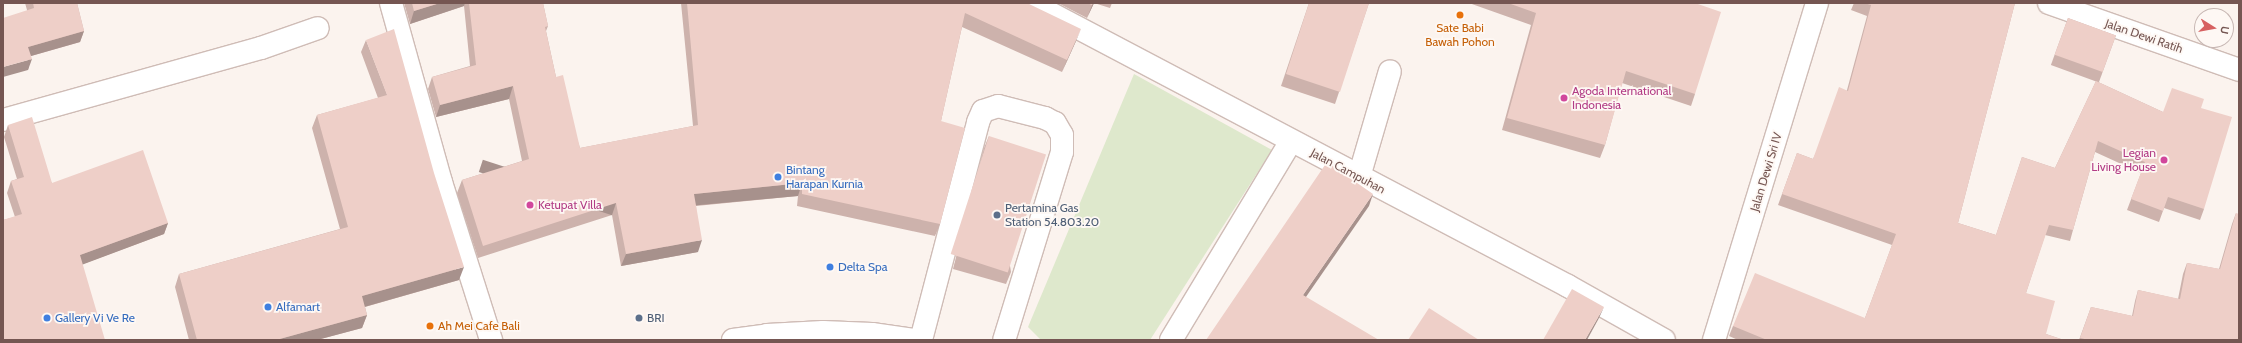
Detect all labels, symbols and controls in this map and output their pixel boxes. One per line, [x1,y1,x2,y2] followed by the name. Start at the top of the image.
[2194,8,2234,48] north arrow
[1455,10,1465,20] marker: Sate Babi Bawah Pohon
[2103,16,2185,56] street label: Jalan Dewi Ratih
[1425,21,1495,49] place label: Sate Babi Bawah Pohon
[2217,25,2232,35] text: U
[1572,84,1671,112] place label: Agoda International Indonesia
[1559,93,1569,103] marker: Agoda International Indonesia
[1747,131,1785,213] street label: Jalan Dewi Sri IV
[1308,145,1388,197] street label: Jalan Campuhan
[2091,146,2156,174] place label: Legian Living House
[2159,155,2169,165] marker: Legian Living House
[786,163,863,191] place label: Bintang Harapan Kurnia
[773,172,783,182] marker: Bintang Harapan Kurnia
[538,198,602,212] place label: Ketupat Villa
[525,200,535,210] marker: Ketupat Villa
[1005,201,1099,229] place label: Pertamina Gas Station 54.803.20
[992,210,1002,220] marker: Pertamina Gas Station 54.803.20
[838,260,887,274] place label: Delta Spa
[825,262,835,272] marker: Delta Spa
[276,300,320,314] place label: Alfamart
[263,302,273,312] marker: Alfamart
[55,311,135,325] place label: Gallery Vi Ve Re
[647,311,664,325] place label: BRI
[42,313,52,323] marker: Gallery Vi Ve Re
[634,313,644,323] marker: BRI
[438,319,520,333] place label: Ah Mei Cafe Bali
[425,321,435,331] marker: Ah Mei Cafe Bali

